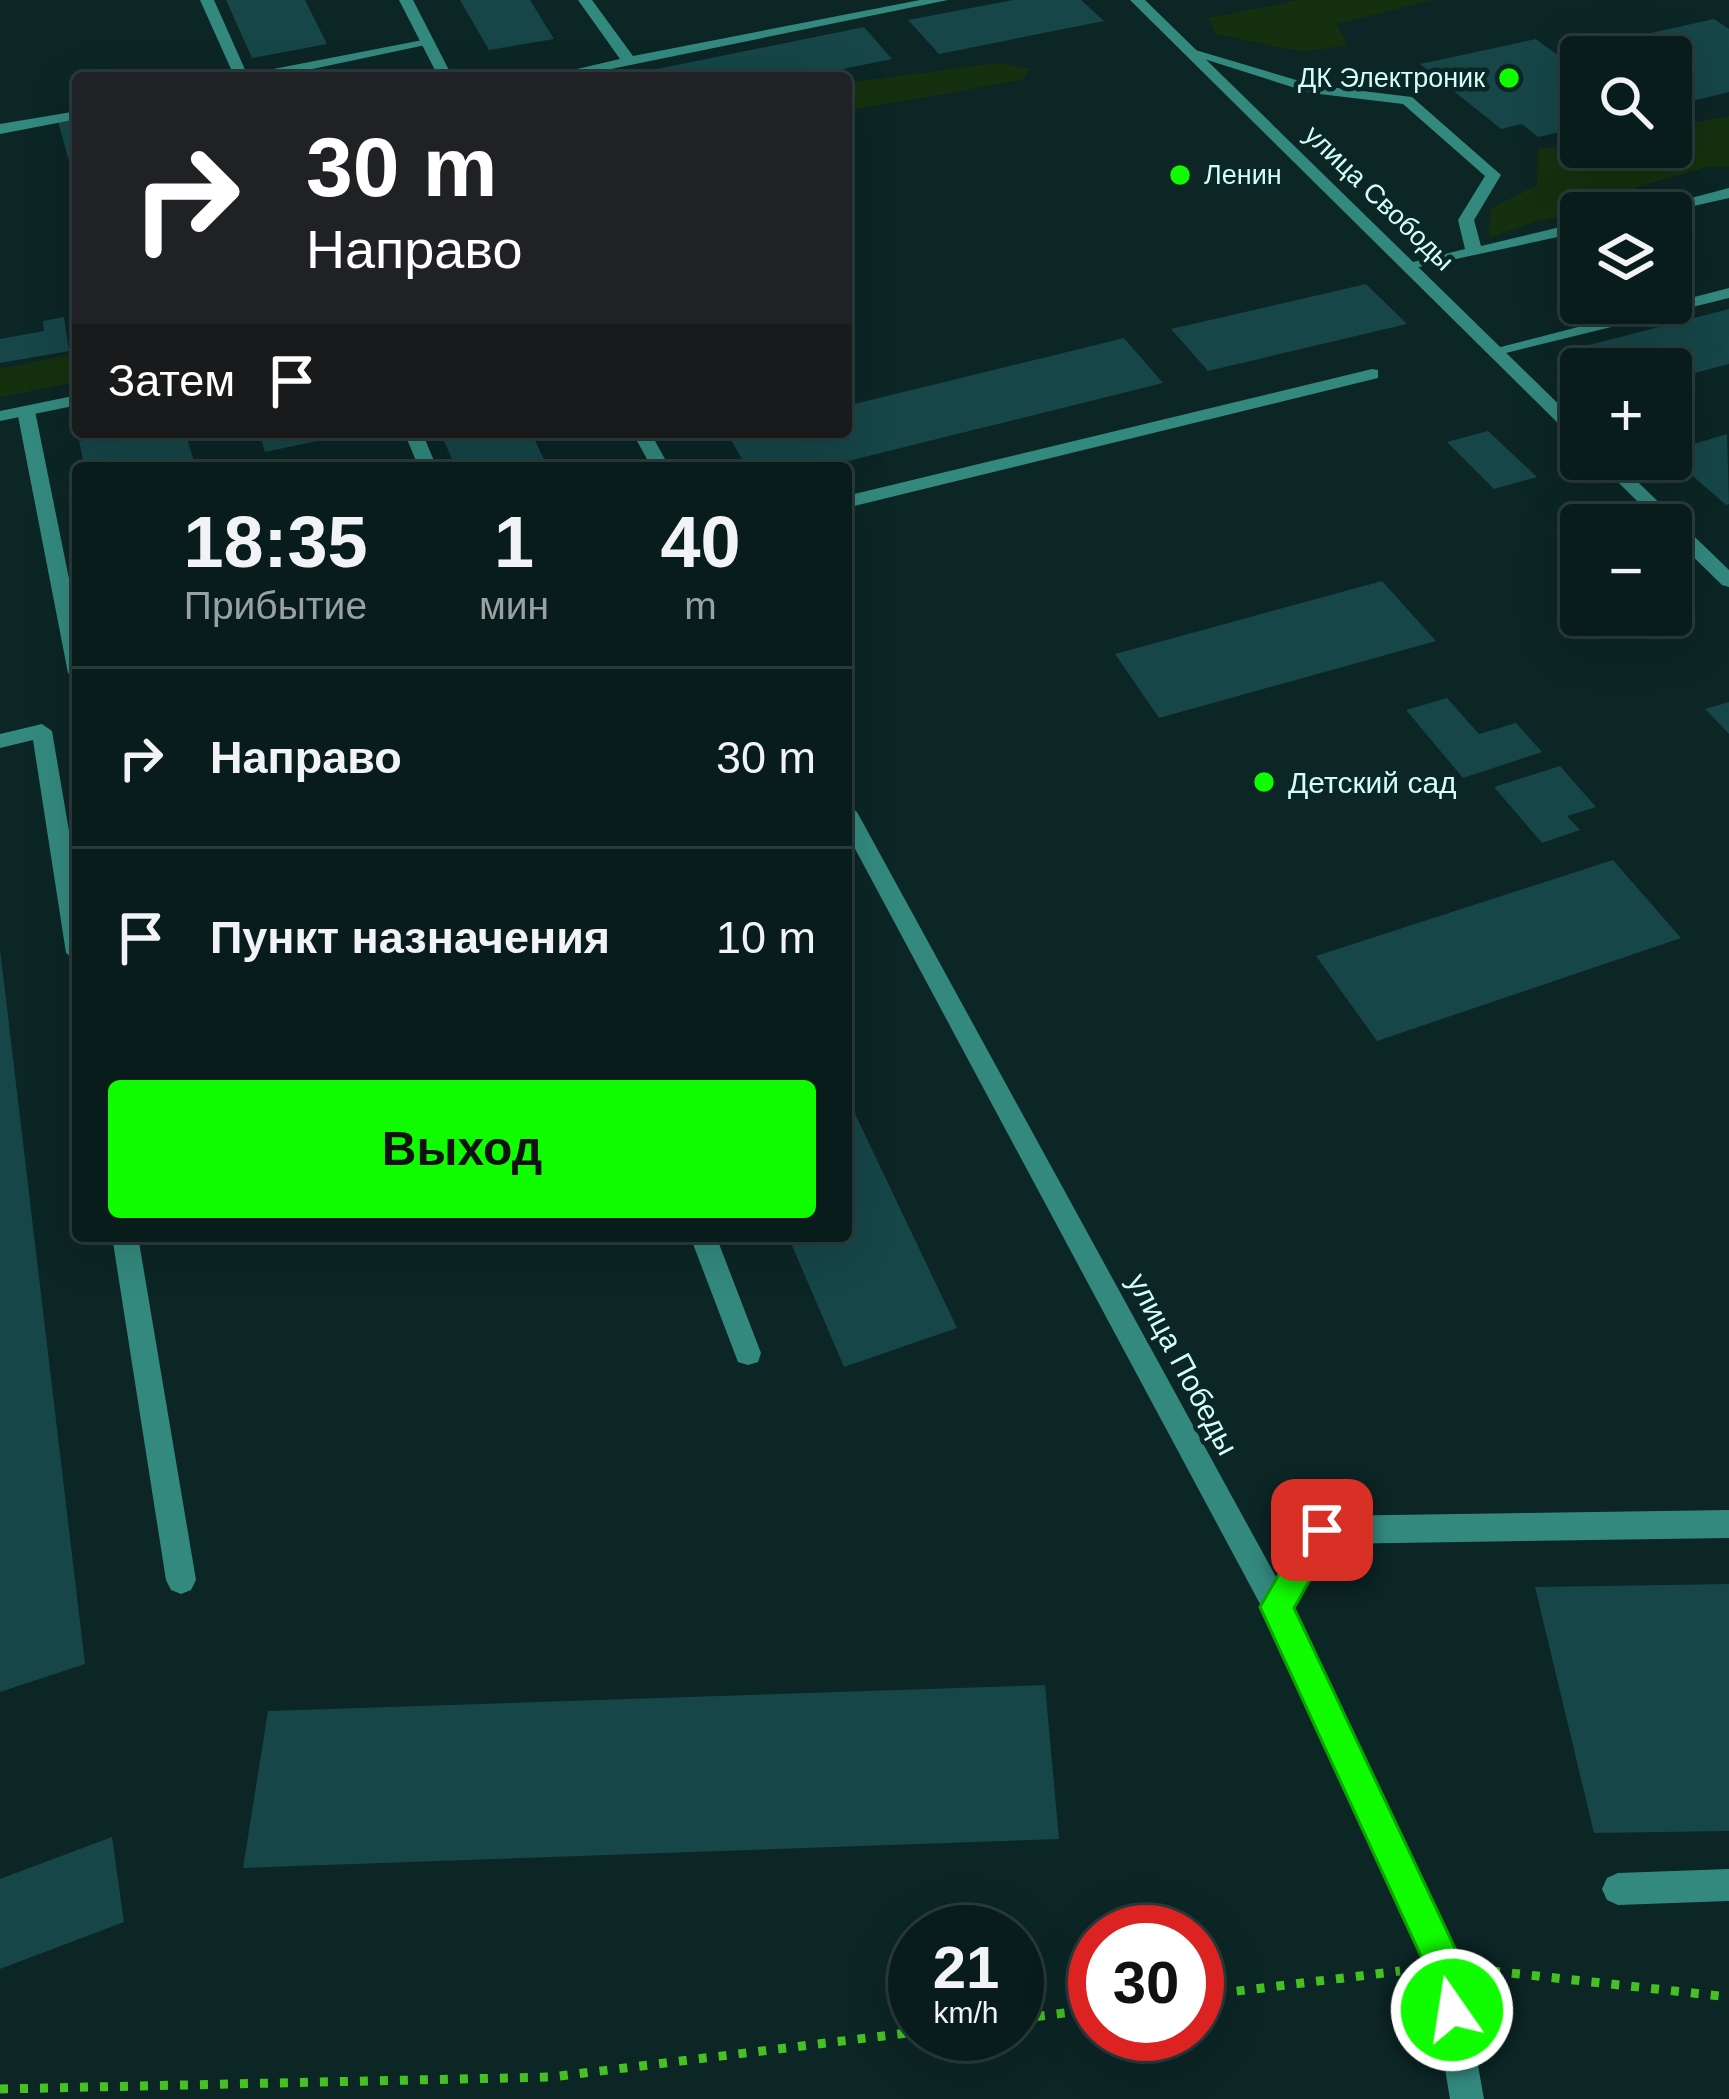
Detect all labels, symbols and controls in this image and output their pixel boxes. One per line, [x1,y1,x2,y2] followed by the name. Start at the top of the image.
[1560,36,1692,636] map controls
[1560,36,1692,168] button: search
[1298,63,1485,93] place label: ДК Электроник
[1496,65,1522,91] marker: ДК Электроник
[1298,119,1460,277] street label: улица Свободы
[108,120,264,276] icon: right
[306,120,497,214] text: 30 m
[1204,160,1282,190] place label: Ленин
[1167,162,1193,188] marker: Ленин
[1560,192,1692,324] button: layers
[306,219,522,279] text: Направо
[259,348,325,414] icon: arrive
[1560,348,1692,480] button: +
[108,355,235,406] text: Затем
[183,502,368,582] text: 18:35
[494,502,534,582] text: 1
[660,502,741,582] text: 40
[1560,504,1692,636] button: −
[184,584,367,627] text: Прибытие
[479,584,549,627] text: мин
[684,584,717,627] text: m
[108,725,174,791] icon: right
[210,732,402,783] text: Направо
[716,732,816,783] text: 30 m
[1288,766,1457,799] place label: Детский сад
[1251,769,1277,795] marker: Детский сад
[108,905,174,971] icon: arrive
[210,912,610,963] text: Пункт назначения
[716,912,816,963] text: 10 m
[108,1080,816,1218] button: Выход
[1121,1268,1245,1460] street label: улица Победы
[1271,1479,1373,1581] pin
[1289,1497,1355,1563] icon: arrive
[1068,1905,1224,2061] speed limit sign: 30
[933,1934,999,2001] text: 21
[1389,1947,1515,2073] position arrow
[933,1996,999,2029] text: km/h

